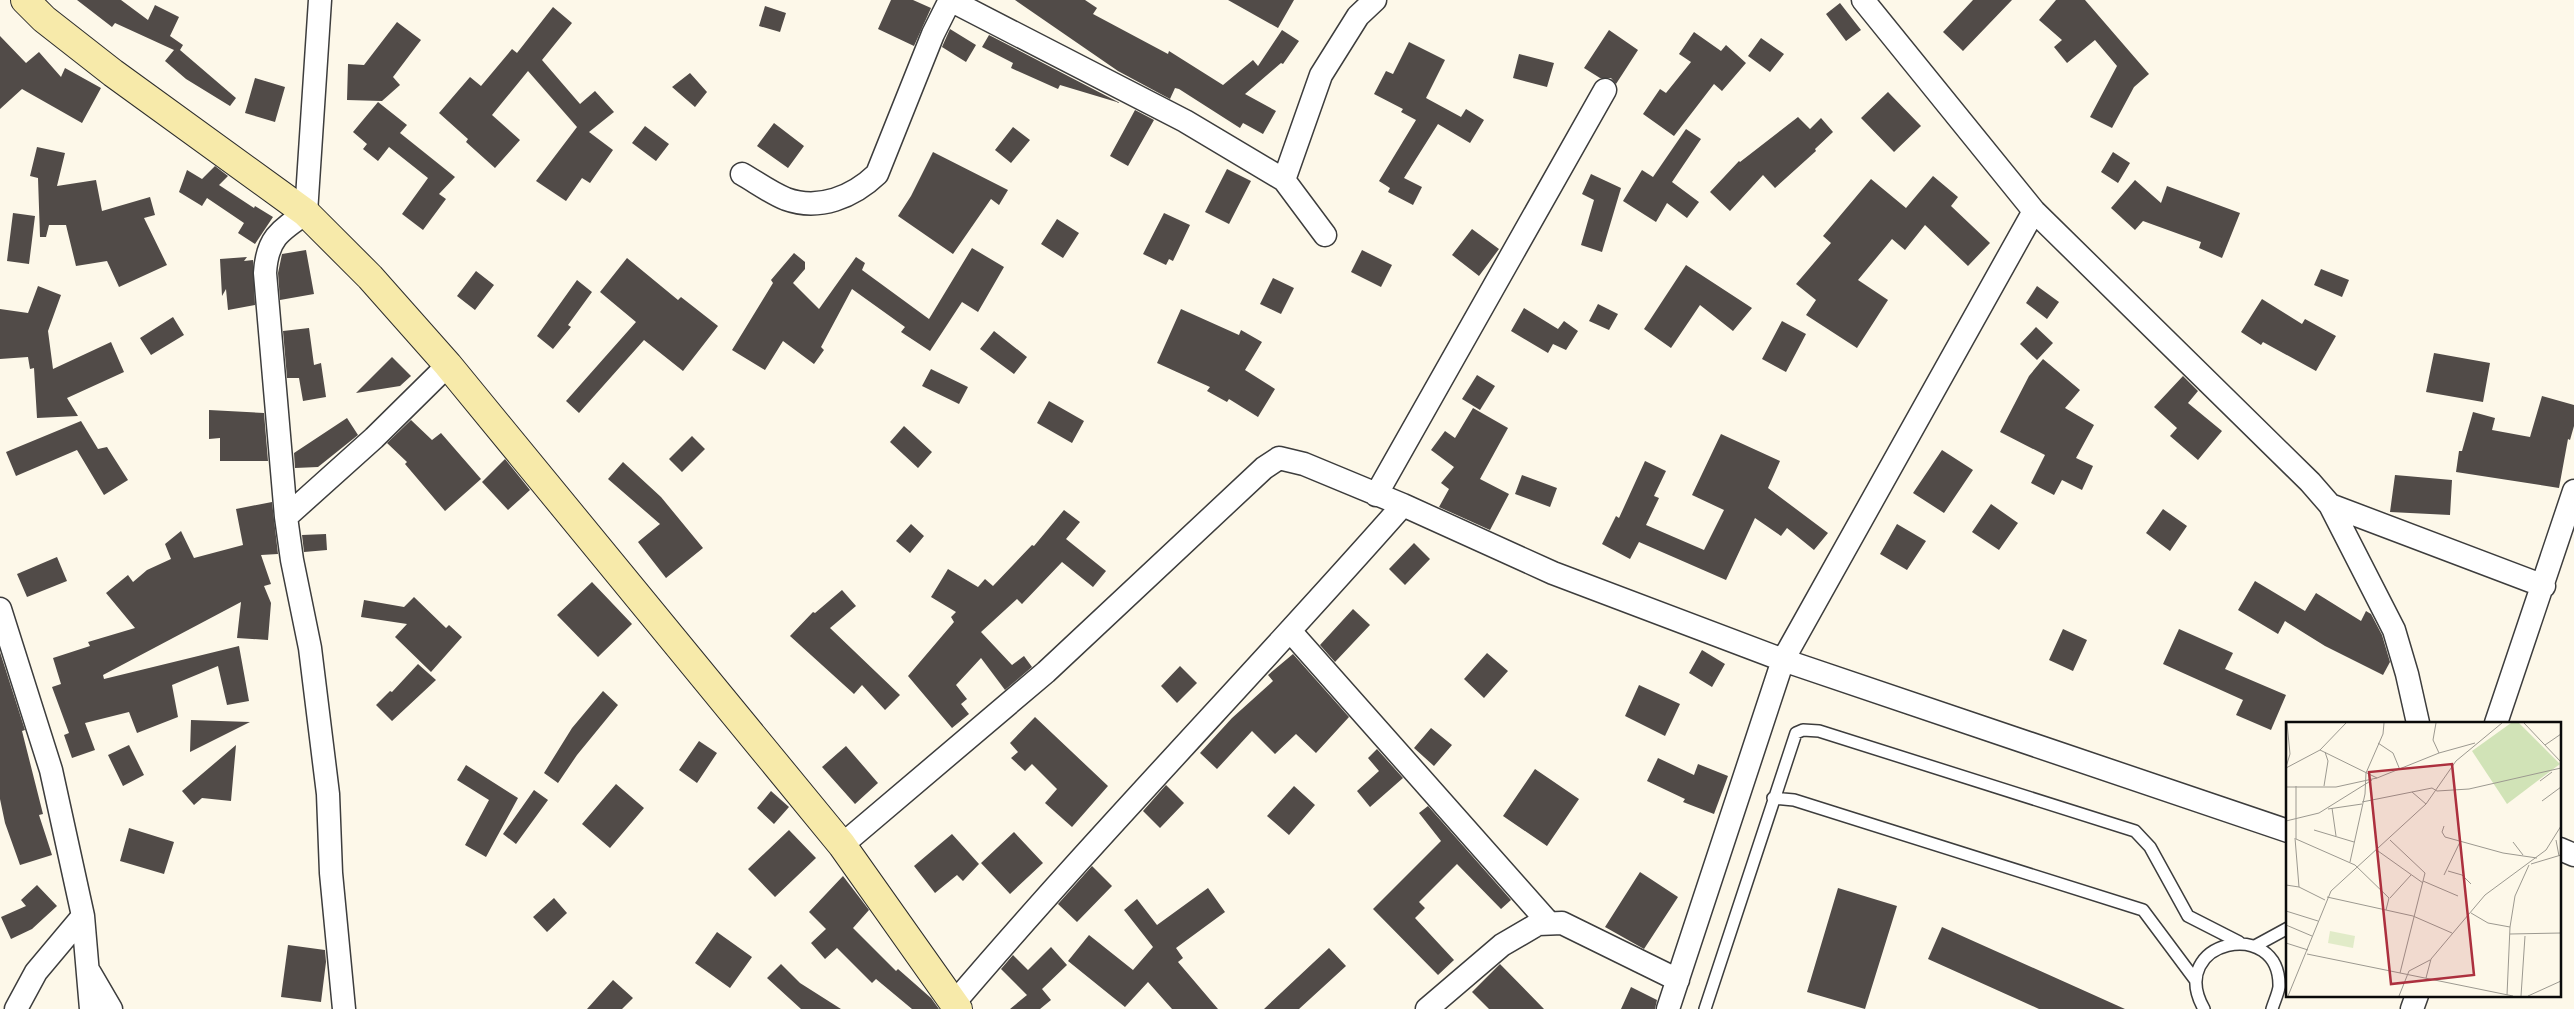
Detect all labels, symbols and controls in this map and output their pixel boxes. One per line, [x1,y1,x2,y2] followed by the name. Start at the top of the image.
[2286,722,2562,996] inset map

